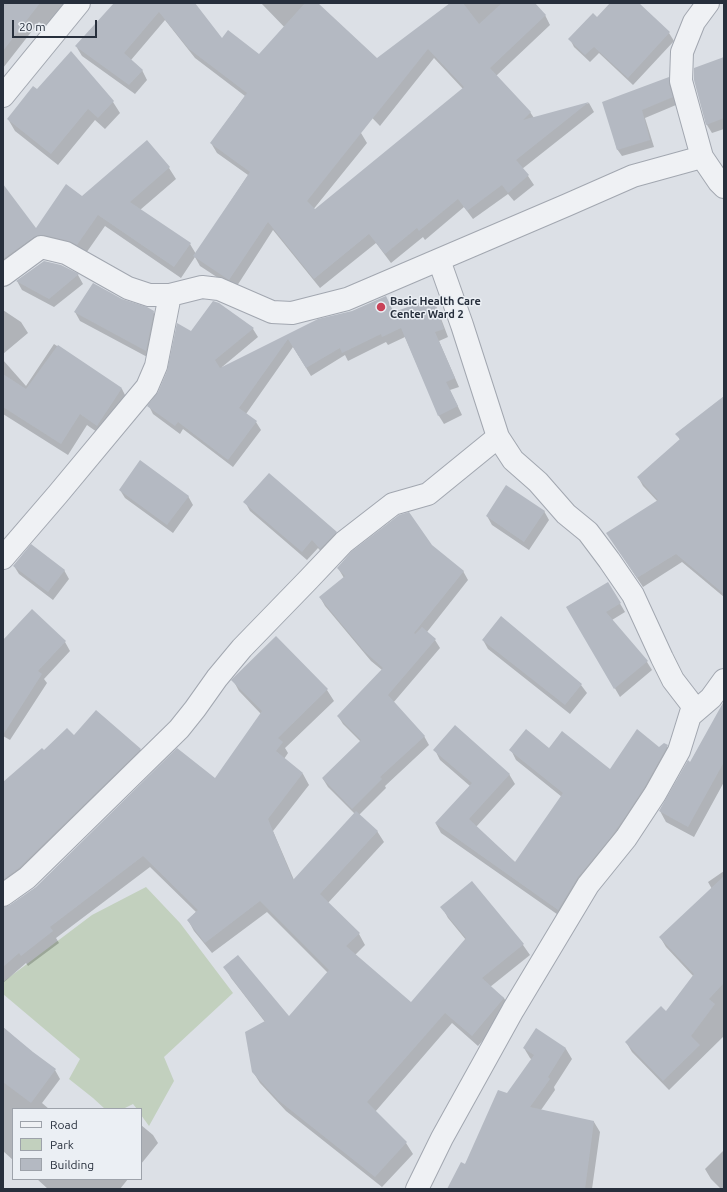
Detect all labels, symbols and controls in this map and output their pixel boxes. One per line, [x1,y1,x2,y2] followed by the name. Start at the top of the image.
[14,12,99,38] scale bar
[19,20,46,33] text: 20 m
[390,294,481,320] place label: Basic Health Care Center Ward 2
[375,301,387,313] marker: Basic Health Care Center Ward 2
[12,1108,142,1180] legend
[50,1118,78,1131] text: Road
[50,1138,74,1151] text: Park
[50,1158,94,1171] text: Building

